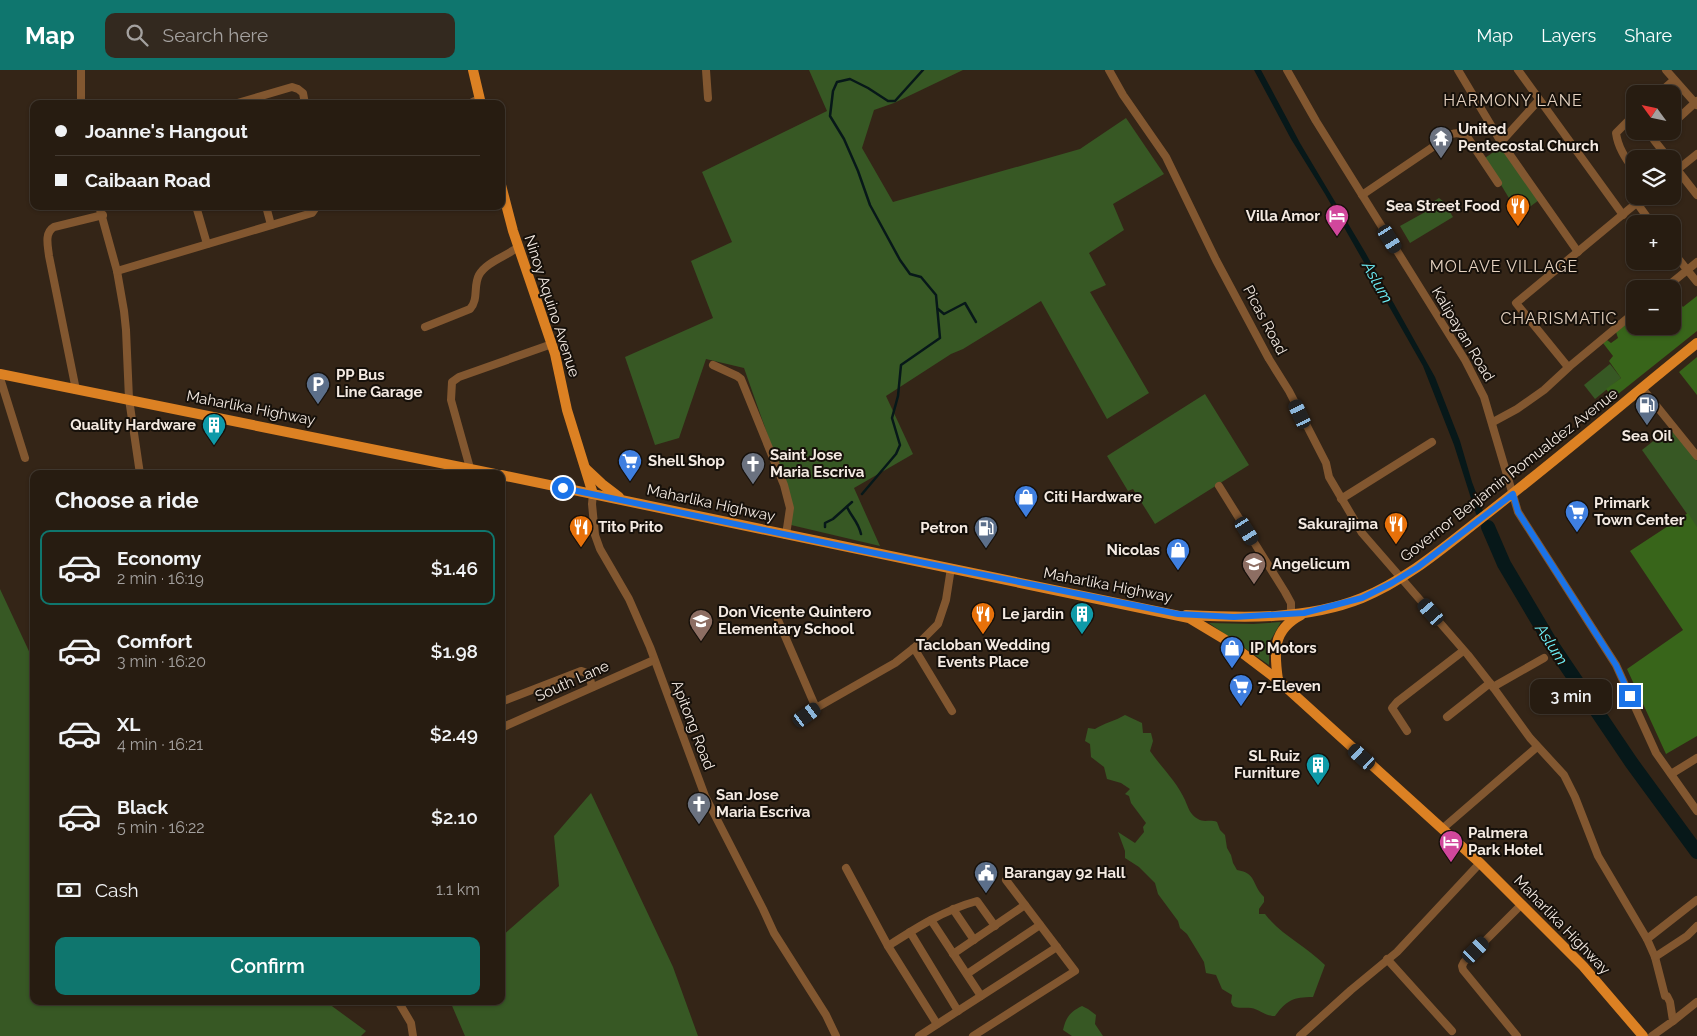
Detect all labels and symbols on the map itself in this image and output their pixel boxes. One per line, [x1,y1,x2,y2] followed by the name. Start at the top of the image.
[1626,85,1681,140] north arrow
[1443,91,1583,110] district label: HARMONY LANE
[1458,120,1599,155] place label: United Pentecostal Church
[1428,125,1454,159] temple icon: United Pentecostal Church
[1505,193,1531,227] restaurant icon: Sea Street Food
[1386,197,1500,215] place label: Sea Street Food
[1324,203,1350,237] hotel icon: Villa Amor
[1246,207,1320,225] place label: Villa Amor
[1375,222,1404,256] car
[521,233,584,380] street label: Ninoy Aquino Avenue
[1358,257,1397,307] water label: Aslum
[1430,257,1578,276] district label: MOLAVE VILLAGE
[1239,282,1291,358] street label: Picas Road
[1428,283,1498,385] street label: Kalipayan Road
[1500,309,1618,328] district label: CHARISMATIC
[336,366,423,401] place label: PP Bus Line Garage
[305,371,331,405] parking icon: PP Bus Line Garage
[1397,384,1622,566] street label: Governor Benjamin Romualdez Avenue
[185,387,317,429] street label: Maharlika Highway
[1634,392,1660,426] fuel station icon: Sea Oil
[1286,397,1313,431] car
[201,412,227,446] building icon: Quality Hardware
[70,416,196,434] place label: Quality Hardware
[1622,427,1672,445] place label: Sea Oil
[770,446,865,481] place label: Saint Jose Maria Escriva
[617,448,643,482] supermarket icon: Shell Shop
[740,451,766,485] church icon: Saint Jose Maria Escriva
[648,452,725,470] place label: Shell Shop
[552,477,574,499] route start
[645,481,777,525] street label: Maharlika Highway
[1013,484,1039,518] shop icon: Citi Hardware
[1044,488,1142,506] place label: Citi Hardware
[1594,494,1685,529] place label: Primark Town Center
[1564,499,1590,533] supermarket icon: Primark Town Center
[1383,511,1409,545] restaurant icon: Sakurajima
[568,514,594,548] restaurant icon: Tito Prito
[1232,514,1261,548] car
[973,515,999,549] fuel station icon: Petron
[1298,515,1378,533] place label: Sakurajima
[598,518,663,536] place label: Tito Prito
[920,519,968,537] place label: Petron
[1165,537,1191,571] shop icon: Nicolas
[1106,541,1160,559] place label: Nicolas
[1241,551,1267,585] school or university icon: Angelicum
[1272,555,1350,573] place label: Angelicum
[1042,564,1174,606] street label: Maharlika Highway
[1415,596,1446,628] car
[970,601,996,635] restaurant icon: Tacloban Wedding Events Place
[1069,601,1095,635] building icon: Le jardin
[718,603,871,638] place label: Don Vicente Quintero Elementary School
[1002,605,1064,623] place label: Le jardin
[688,608,714,642] school or university icon: Don Vicente Quintero Elementary School
[1531,619,1572,668] water label: Aslum
[1219,635,1245,669] shop icon: IP Motors
[916,636,1050,671] place label: Tacloban Wedding Events Place
[1250,639,1317,657] place label: IP Motors
[532,657,612,705] street label: South Lane
[1228,673,1254,707] supermarket icon: 7-Eleven
[1258,677,1321,695] place label: 7-Eleven
[668,678,718,772] street label: Apitong Road
[1530,678,1612,714] callout: 3 min
[1619,685,1641,707] route end
[790,700,823,730] car
[1345,741,1378,773] car
[1234,747,1300,782] place label: SL Ruiz Furniture
[1305,752,1331,786] building icon: SL Ruiz Furniture
[716,786,811,821] place label: San Jose Maria Escriva
[686,791,712,825] church icon: San Jose Maria Escriva
[1468,824,1543,859] place label: Palmera Park Hotel
[1438,829,1464,863] hotel icon: Palmera Park Hotel
[973,860,999,894] public building icon: Barangay 92 Hall
[1004,864,1126,882] place label: Barangay 92 Hall
[1510,872,1614,978] street label: Maharlika Highway
[1460,934,1491,966] car

